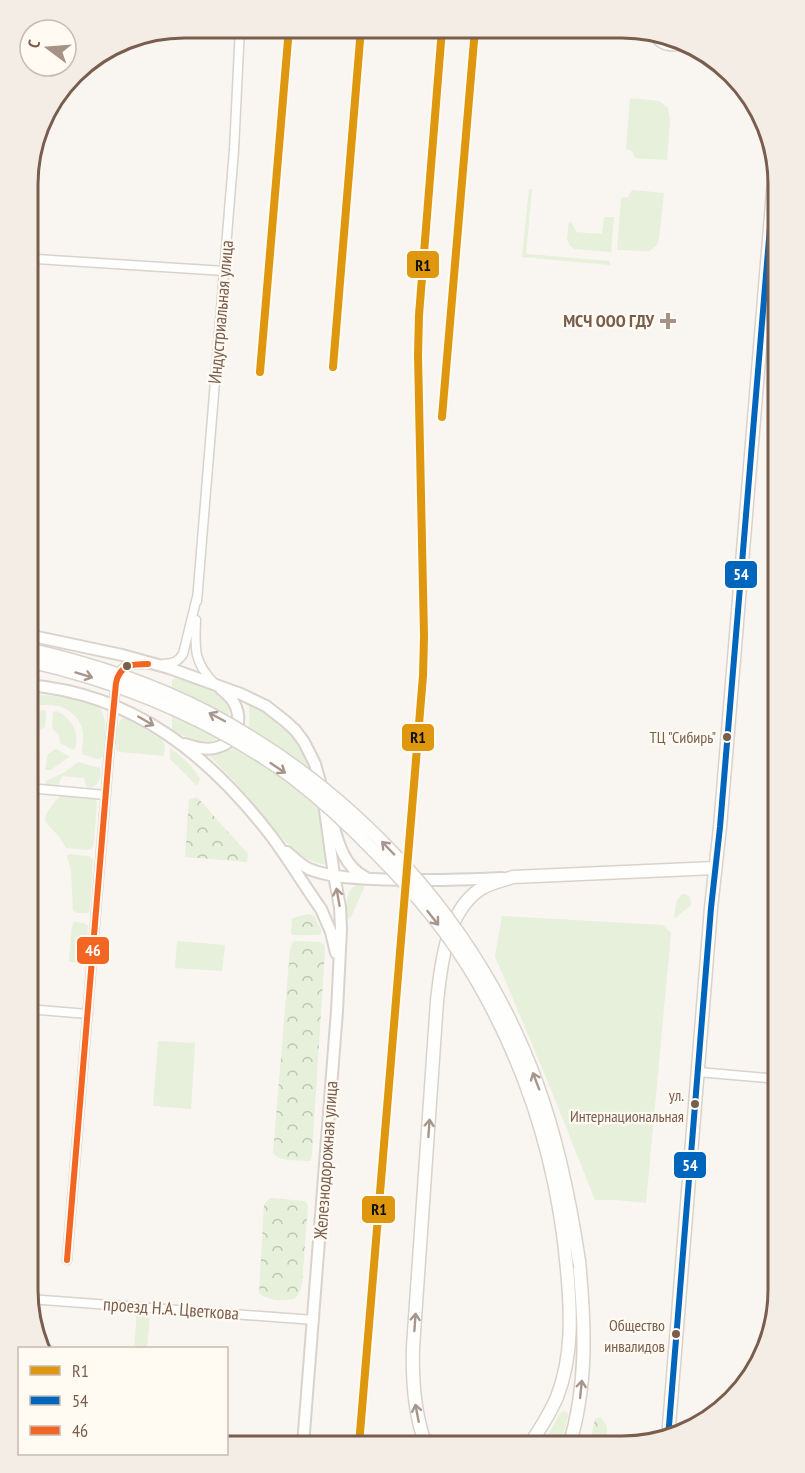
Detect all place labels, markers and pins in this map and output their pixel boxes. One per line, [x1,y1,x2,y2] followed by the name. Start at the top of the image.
[563,309,654,332] place label: МСЧ ООО ГДУ
[659,312,677,330] marker: МСЧ ООО ГДУ
[121,660,133,672] unlabelled marker
[650,727,716,747] place label: ТЦ "Сибирь"
[721,731,733,743] marker: ТЦ "Сибирь"
[570,1085,684,1126] place label: ул. Интернациональная
[689,1098,701,1110] marker: ул. Интернациональная
[604,1315,665,1356] place label: Общество инвалидов
[670,1328,682,1340] marker: Общество инвалидов

